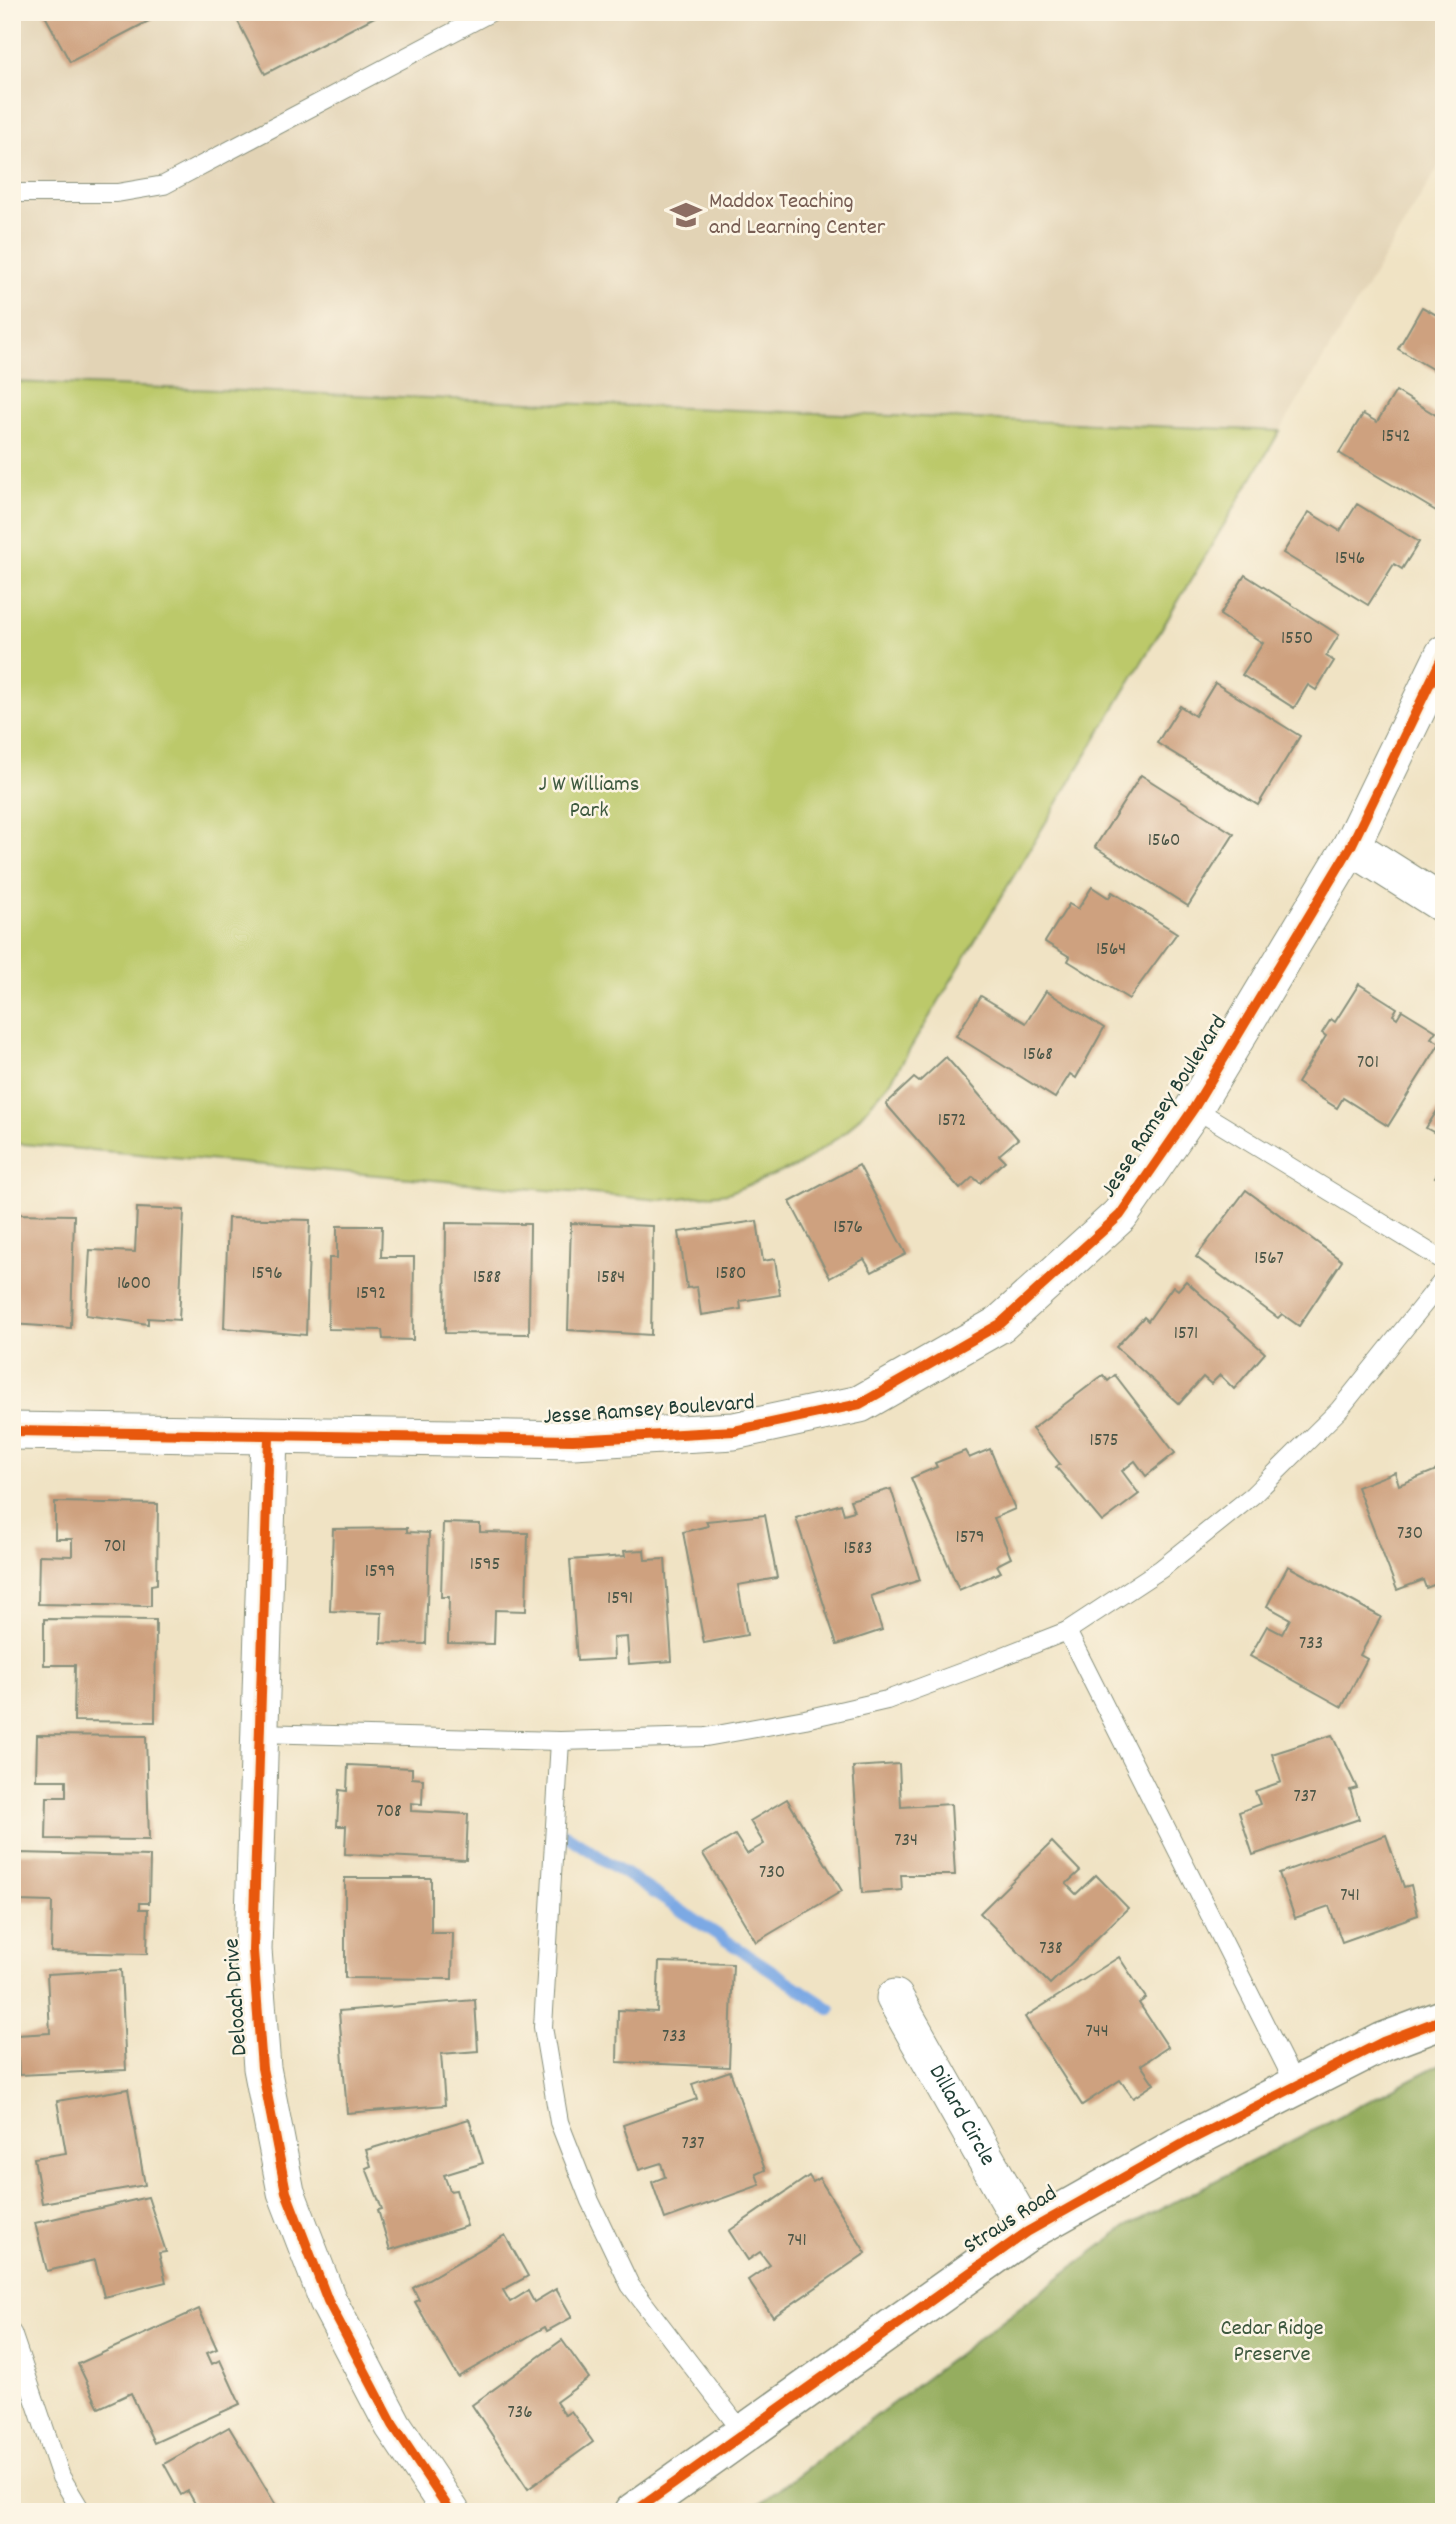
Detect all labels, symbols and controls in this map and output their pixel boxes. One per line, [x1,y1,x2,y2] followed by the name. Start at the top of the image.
[709,186,886,245] place label: Maddox Teaching and Learning Center
[669,198,703,232] school or university icon: Maddox Teaching and Learning Center
[1381,424,1411,451] house number: 1542
[1335,546,1365,573] house number: 1546
[1281,626,1313,653] house number: 1550
[539,769,639,828] park label: J W Williams Park
[1148,828,1180,855] house number: 1560
[1096,937,1126,964] house number: 1564
[1093,1009,1237,1205] street label: Jesse Ramsey Boulevard
[1023,1042,1053,1069] house number: 1568
[1357,1050,1379,1077] house number: 701
[938,1108,966,1135] house number: 1572
[833,1215,863,1242] house number: 1576
[1254,1246,1284,1273] house number: 1567
[252,1261,282,1288] house number: 1596
[716,1261,746,1288] house number: 1580
[473,1265,501,1292] house number: 1588
[597,1265,625,1292] house number: 1584
[117,1271,151,1298] house number: 1600
[356,1281,386,1308] house number: 1592
[1174,1321,1198,1348] house number: 1571
[542,1387,756,1435] street label: Jesse Ramsey Boulevard
[1089,1428,1119,1455] house number: 1575
[1397,1521,1423,1548] house number: 730
[956,1525,984,1552] house number: 1579
[104,1534,126,1561] house number: 701
[843,1536,873,1563] house number: 1583
[470,1552,500,1579] house number: 1595
[365,1559,395,1586] house number: 1599
[607,1586,633,1613] house number: 1591
[1299,1631,1323,1658] house number: 733
[1294,1784,1317,1811] house number: 737
[376,1799,402,1826] house number: 708
[894,1828,918,1855] house number: 734
[759,1860,785,1887] house number: 730
[1340,1883,1360,1910] house number: 741
[1039,1936,1063,1963] house number: 738
[216,1937,258,2057] street label: Deloach Drive
[1085,2019,1109,2046] house number: 744
[662,2024,686,2051] house number: 733
[920,2059,1003,2172] street label: Dillard Circle
[682,2131,705,2158] house number: 737
[958,2178,1064,2264] street label: Straus Road
[787,2228,807,2255] house number: 741
[1220,2313,1324,2372] park label: Cedar Ridge Preserve
[507,2400,533,2427] house number: 736

